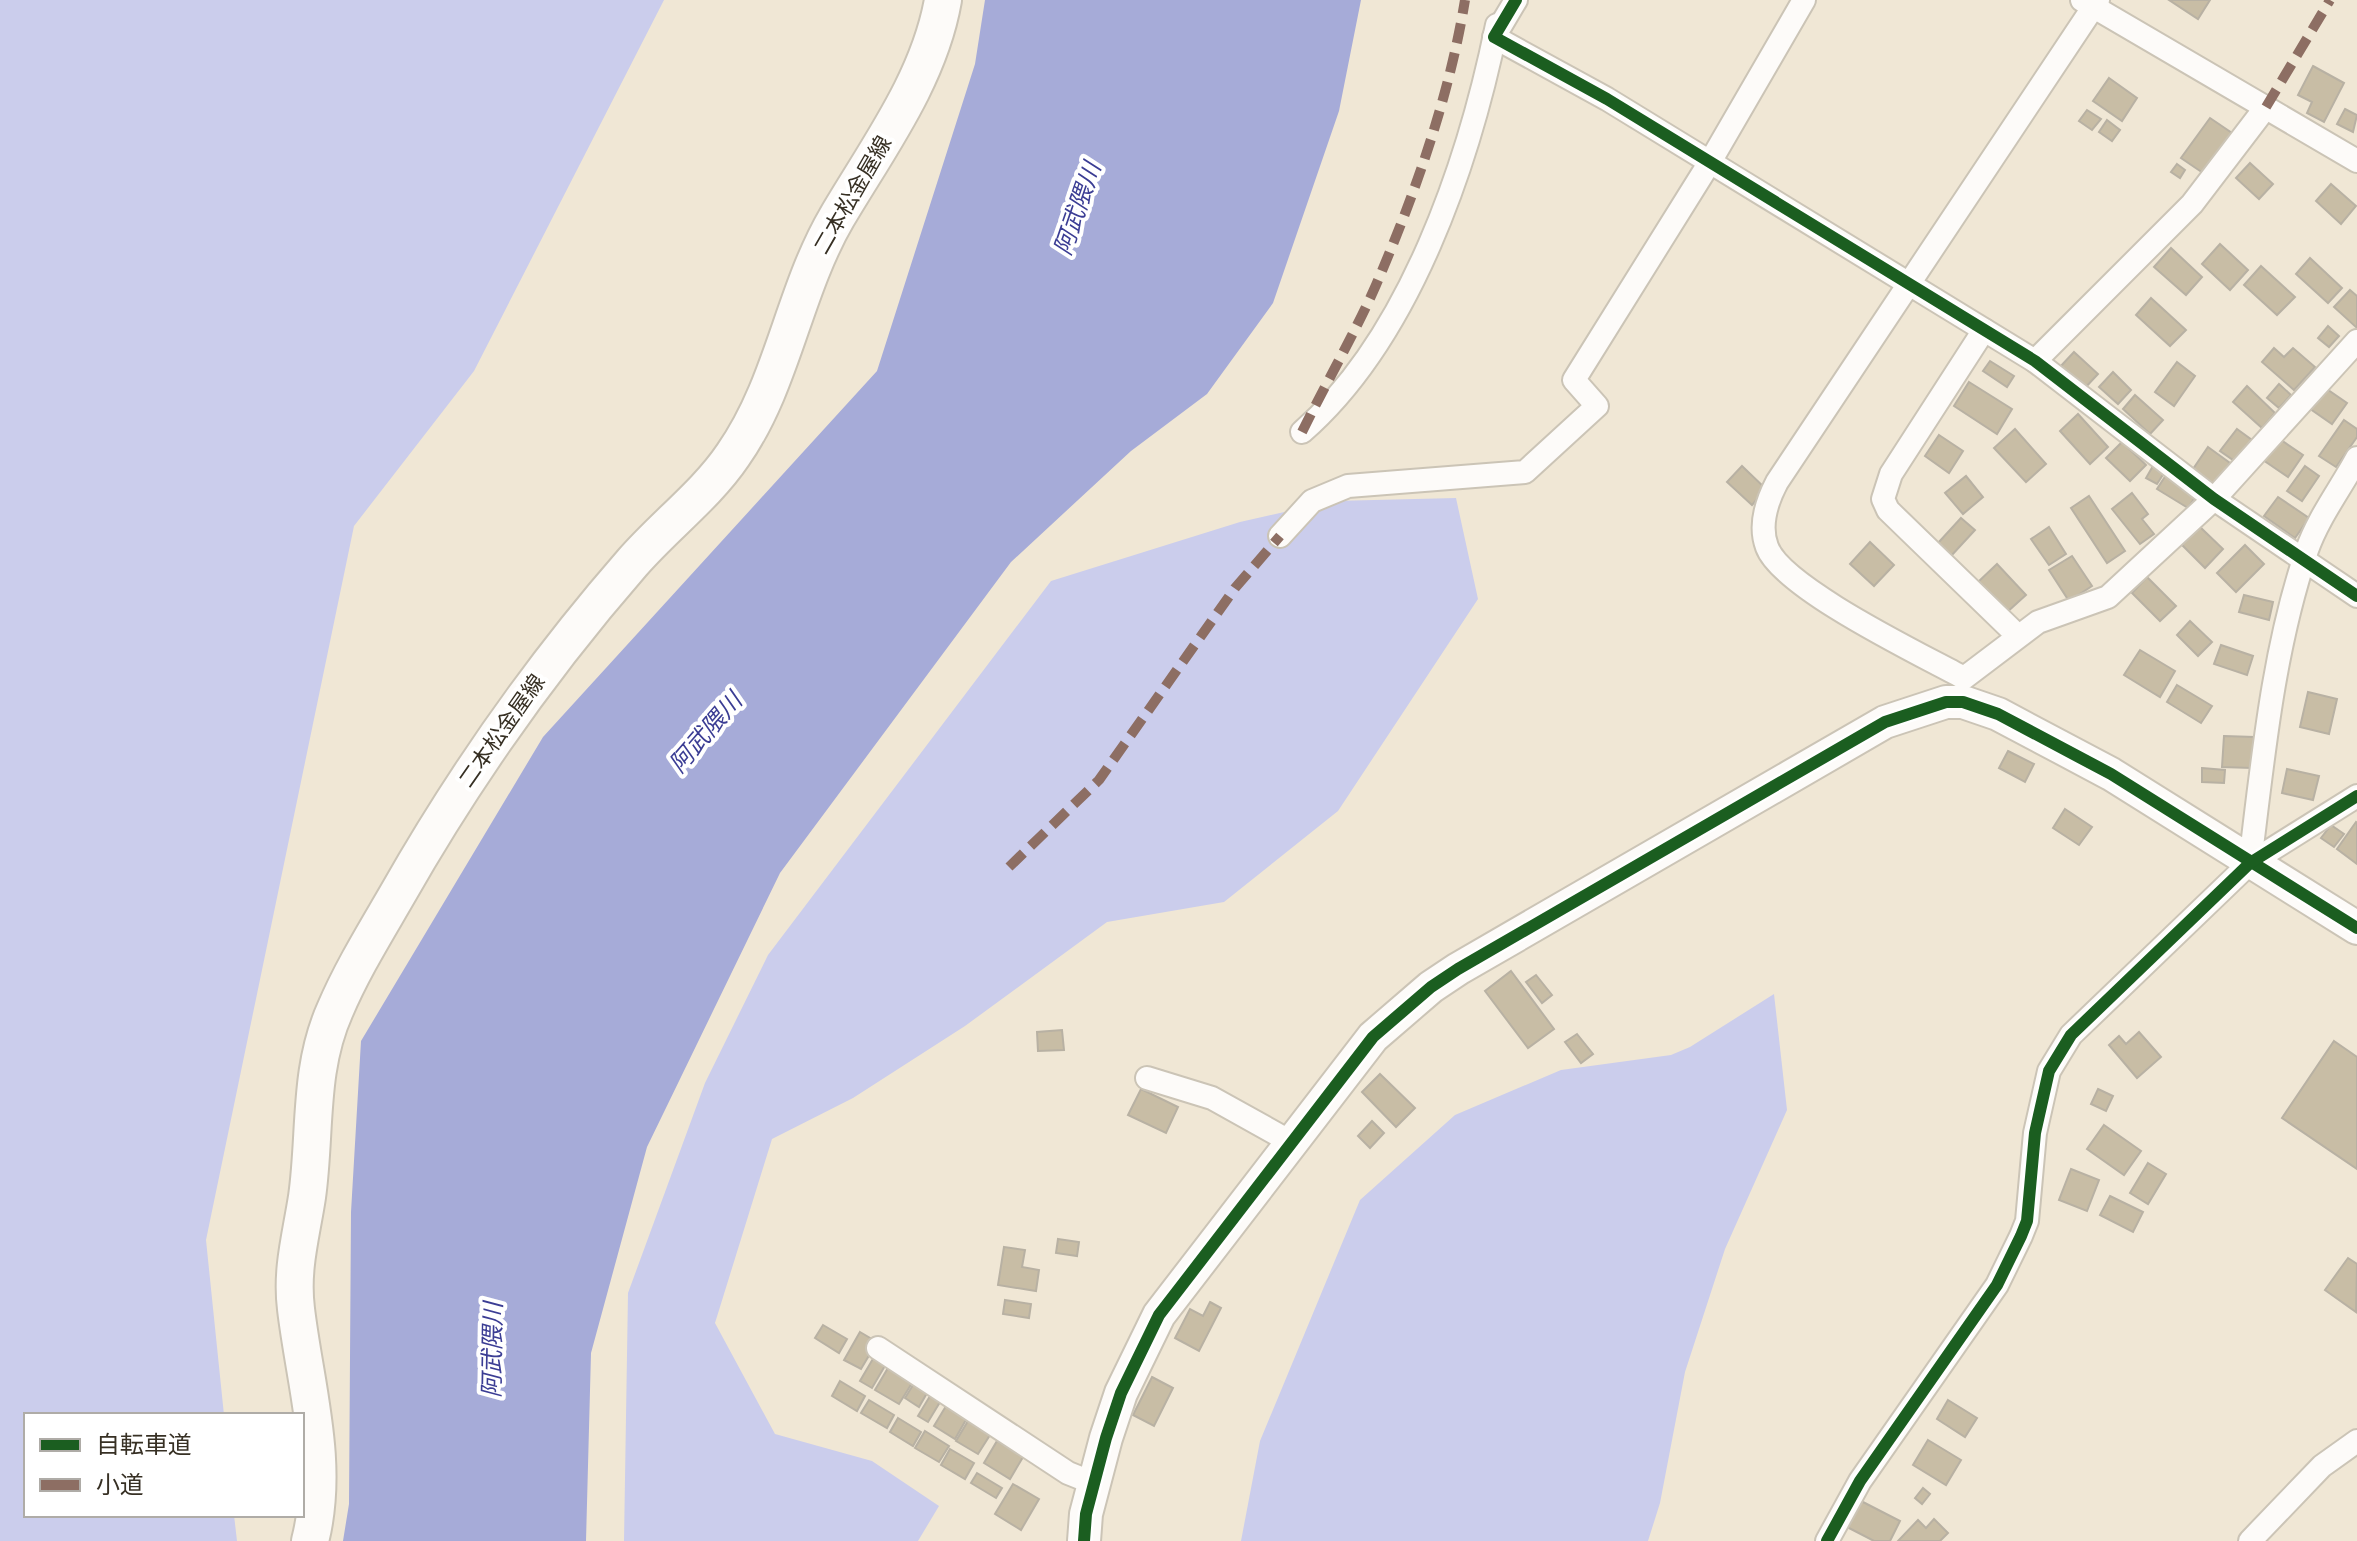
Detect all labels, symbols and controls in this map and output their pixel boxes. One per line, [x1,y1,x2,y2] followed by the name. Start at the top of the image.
[809,131,897,259] street label: 二本松金屋線
[1049,156,1108,259] water label: 阿武隈川
[453,669,551,793] street label: 二本松金屋線
[664,685,750,779] water label: 阿武隈川
[478,1299,508,1398] water label: 阿武隈川
[24,1413,304,1517] legend
[96,1431,192,1460] text: 自転車道
[96,1471,144,1500] text: 小道

